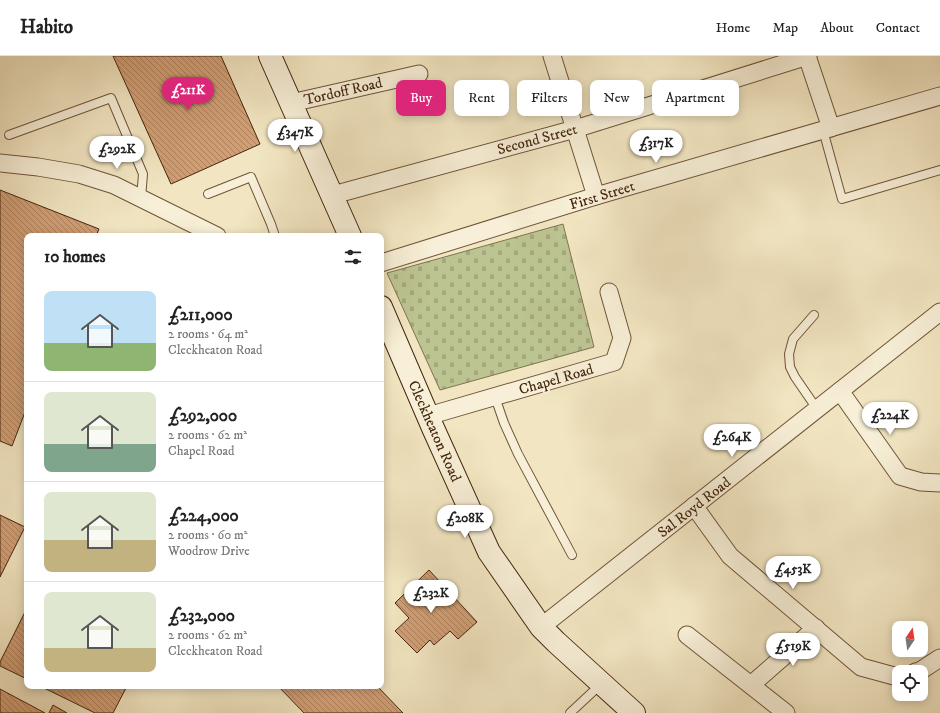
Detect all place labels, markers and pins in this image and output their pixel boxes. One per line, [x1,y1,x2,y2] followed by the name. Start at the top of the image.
[160,77,216,111] pin: £211K
[267,119,323,153] pin: £347K
[628,130,684,164] pin: £317K
[89,136,145,170] pin: £292K
[862,402,918,436] pin: £224K
[704,424,760,458] pin: £264K
[437,505,493,539] pin: £208K
[765,556,821,590] pin: £453K
[403,580,459,614] pin: £232K
[765,633,821,667] pin: £519K

